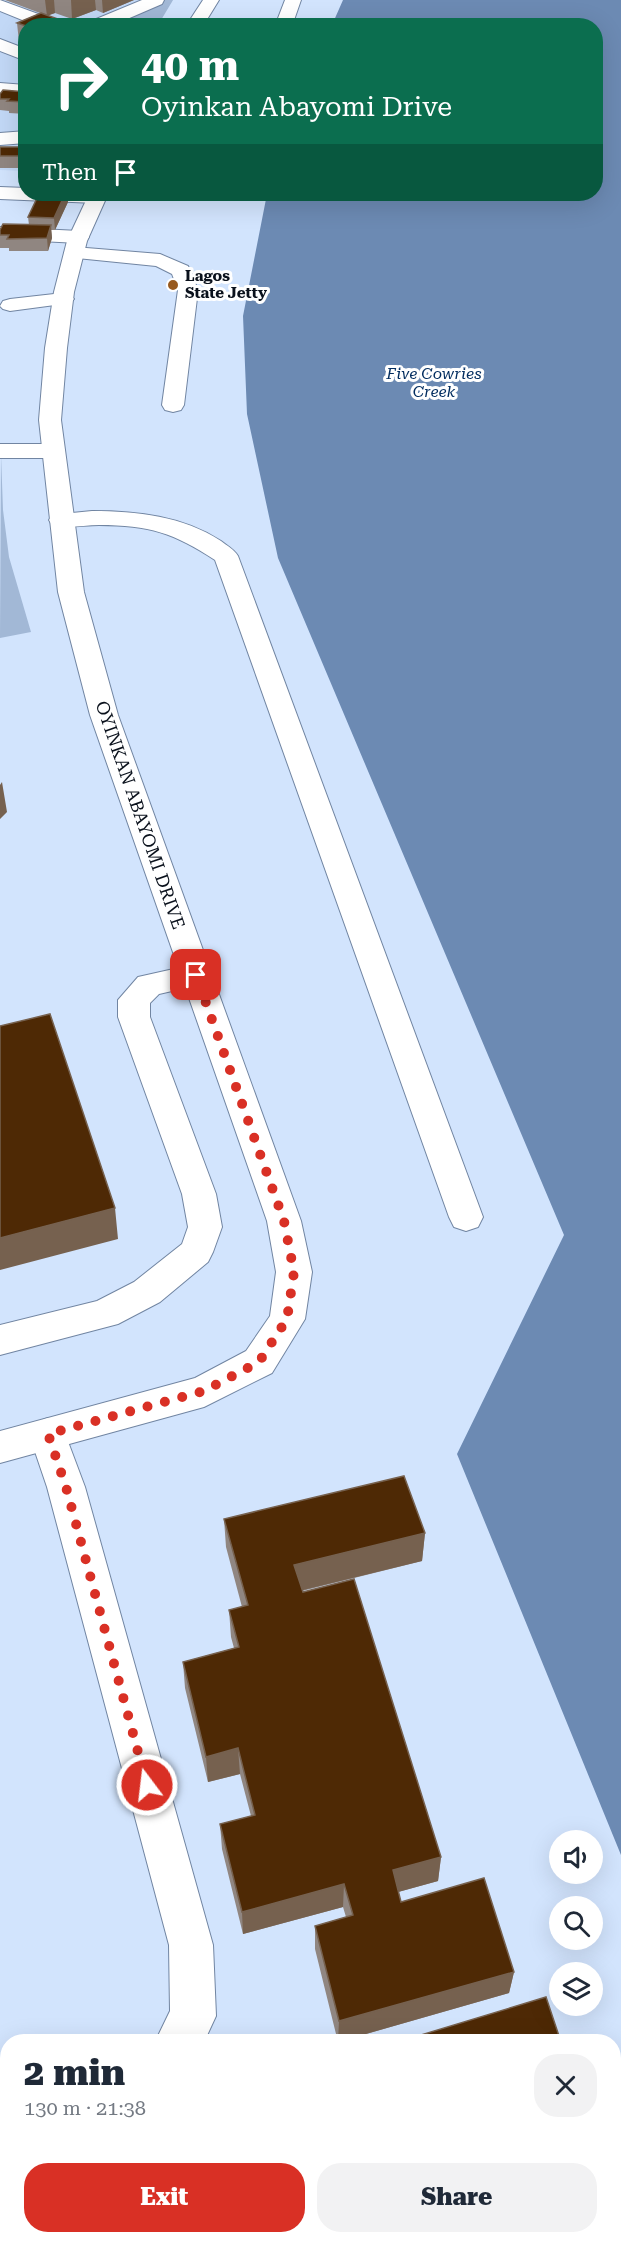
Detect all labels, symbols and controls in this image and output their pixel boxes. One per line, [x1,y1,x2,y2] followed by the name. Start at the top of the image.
[141,41,239,90] text: 40 m
[42,42,120,120] icon: right
[141,91,452,123] text: Oyinkan Abayomi Drive
[109,156,142,189] icon: arrive
[42,160,97,185] text: Then
[185,267,267,302] place label: Lagos State Jetty
[166,278,180,292] marker: Lagos State Jetty
[385,364,482,401] water label: Five Cowries Creek
[91,698,189,932] street label: OYINKAN ABAYOMI DRIVE
[170,949,221,1000] pin
[179,958,212,991] icon: arrive
[115,1753,179,1817] position arrow
[549,1830,603,2016] map controls
[549,1830,603,1884] button: sound
[549,1896,603,1950] button: search
[549,1962,603,2016] button: layers
[24,2052,125,2094] text: 2 min
[534,2054,597,2117] button: close
[24,2096,146,2120] text: 130 m · 21:38
[24,2163,305,2232] button: Exit
[317,2163,597,2232] button: Share

